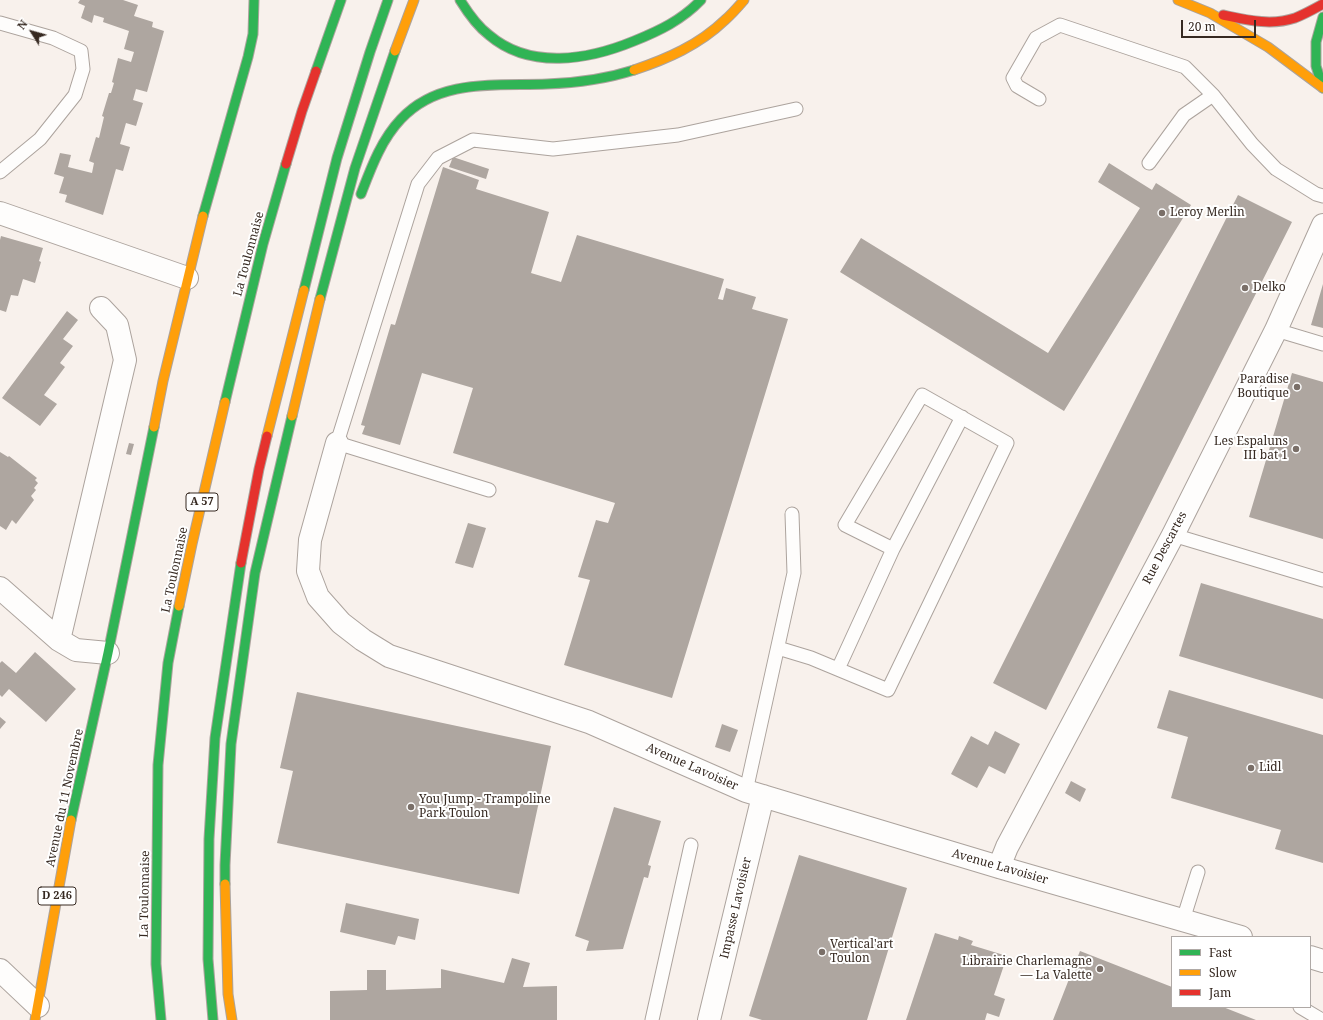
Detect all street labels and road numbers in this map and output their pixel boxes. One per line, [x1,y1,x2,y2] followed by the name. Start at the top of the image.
[231,210,267,298] street label: La Toulonnaise
[186,493,218,511] road number: A 57
[1140,509,1190,587] street label: Rue Descartes
[159,526,191,614] street label: La Toulonnaise
[43,728,87,868] street label: Avenue du 11 Novembre
[644,740,740,794] street label: Avenue Lavoisier
[950,846,1050,888] street label: Avenue Lavoisier
[137,850,153,938] street label: La Toulonnaise
[717,856,755,960] street label: Impasse Lavoisier
[38,887,76,905] road number: D 246

